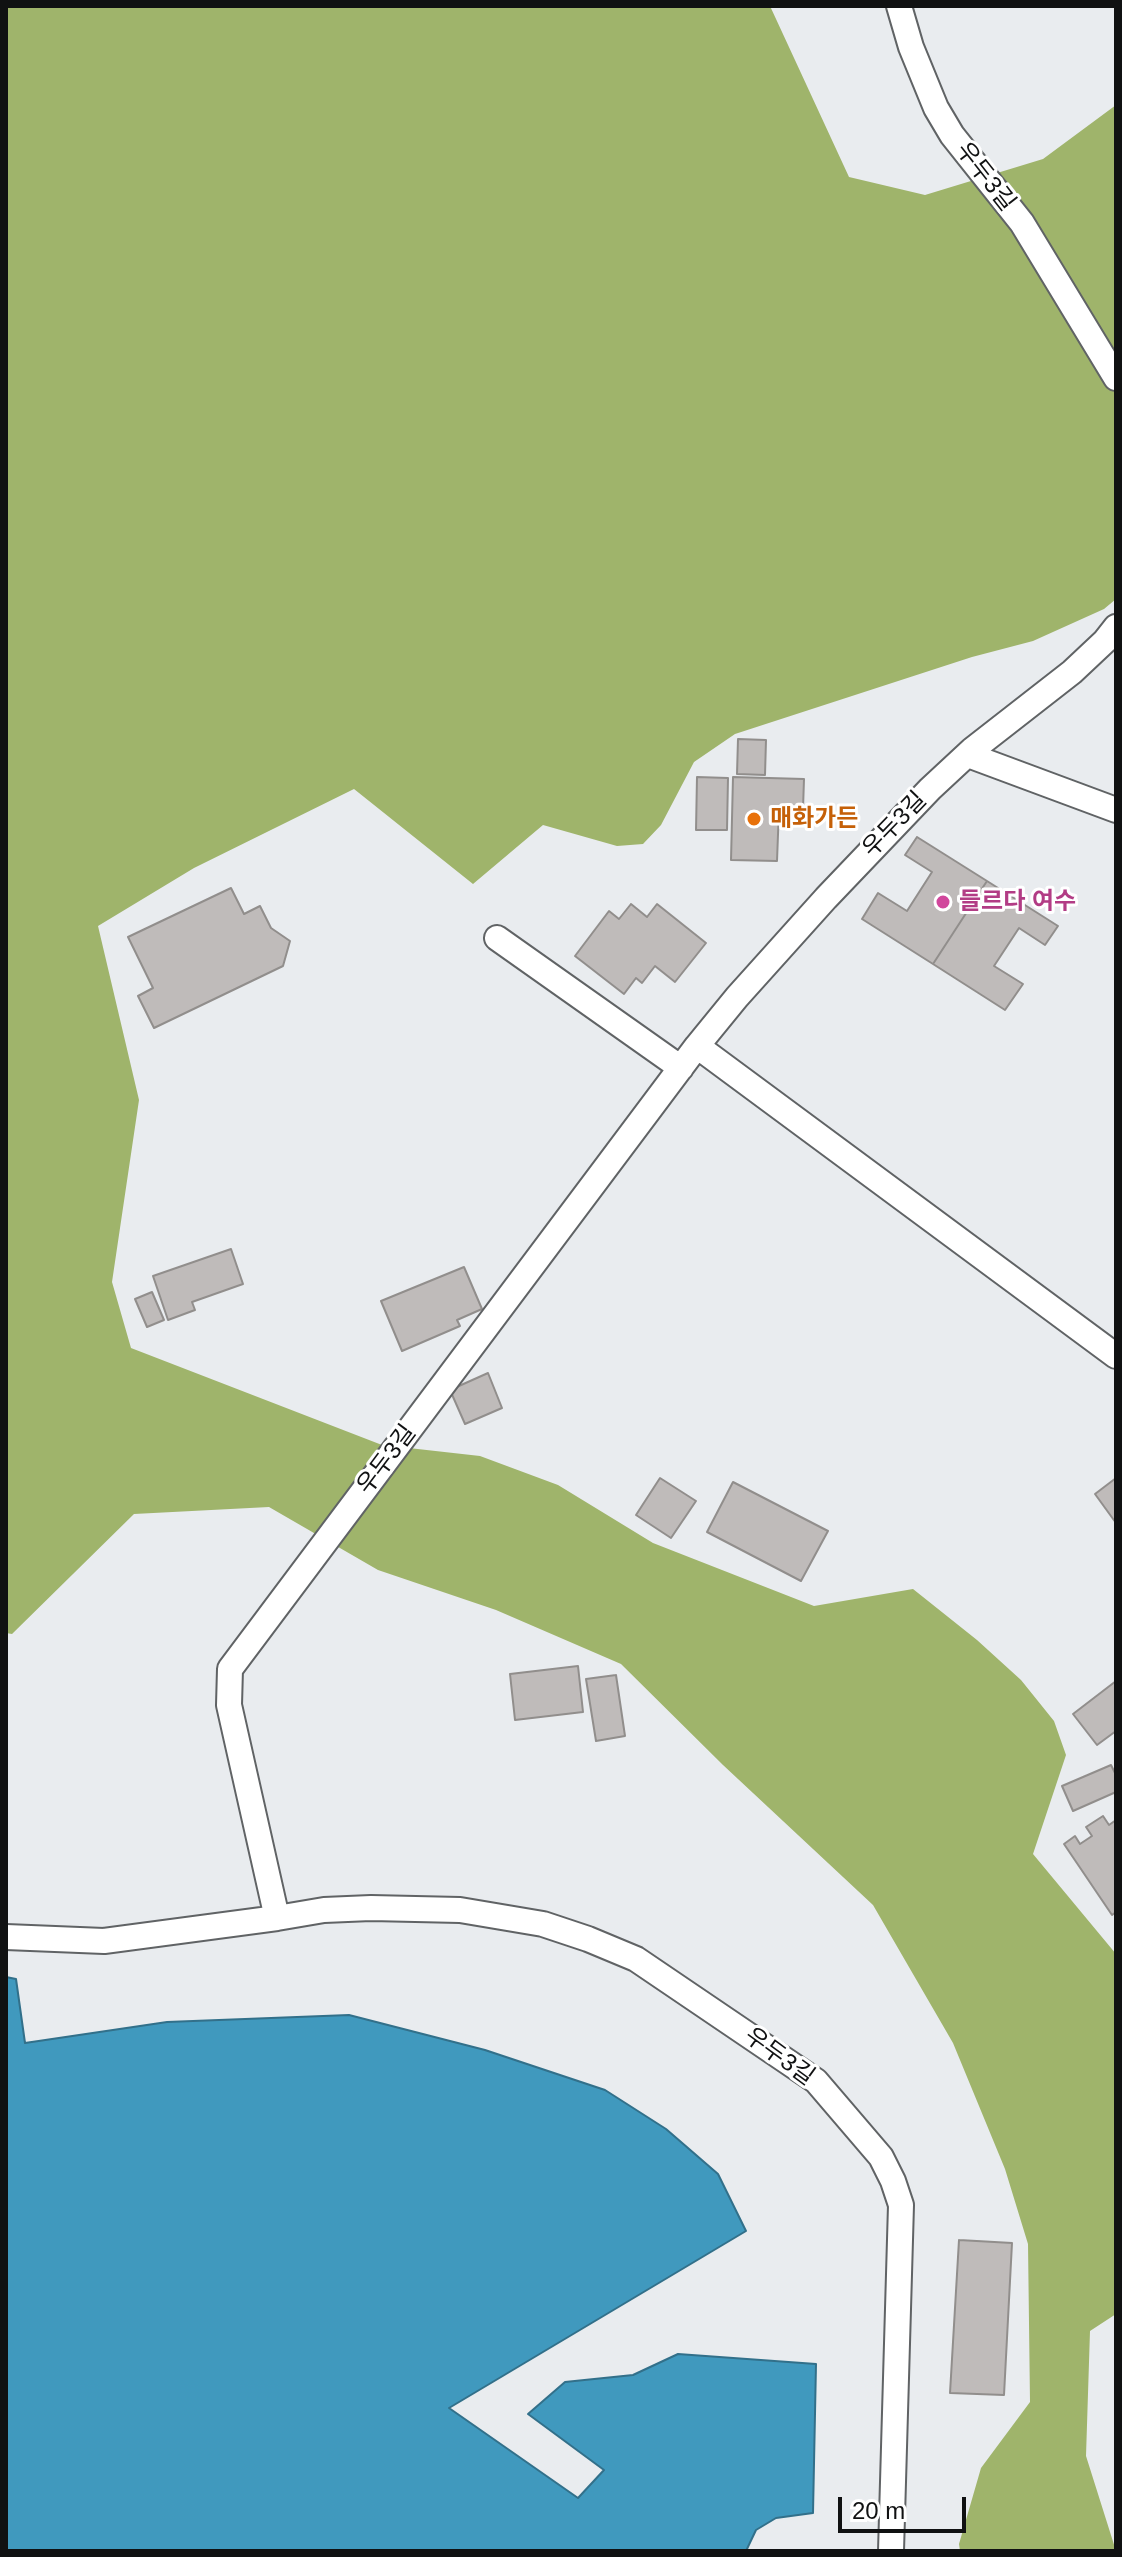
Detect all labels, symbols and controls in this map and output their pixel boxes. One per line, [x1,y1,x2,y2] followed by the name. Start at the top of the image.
[949,137,1021,217] street label: 우두3길
[857,786,933,864] street label: 우두3길
[770,805,858,833] place label: 매화가든
[745,810,763,828] marker: 매화가든
[959,888,1076,916] place label: 들르다 여수
[934,893,952,911] marker: 들르다 여수
[352,1420,422,1500] street label: 우두3길
[738,2022,820,2092] street label: 우두3길
[842,2481,970,2531] scale bar
[852,2497,905,2524] text: 20 m

